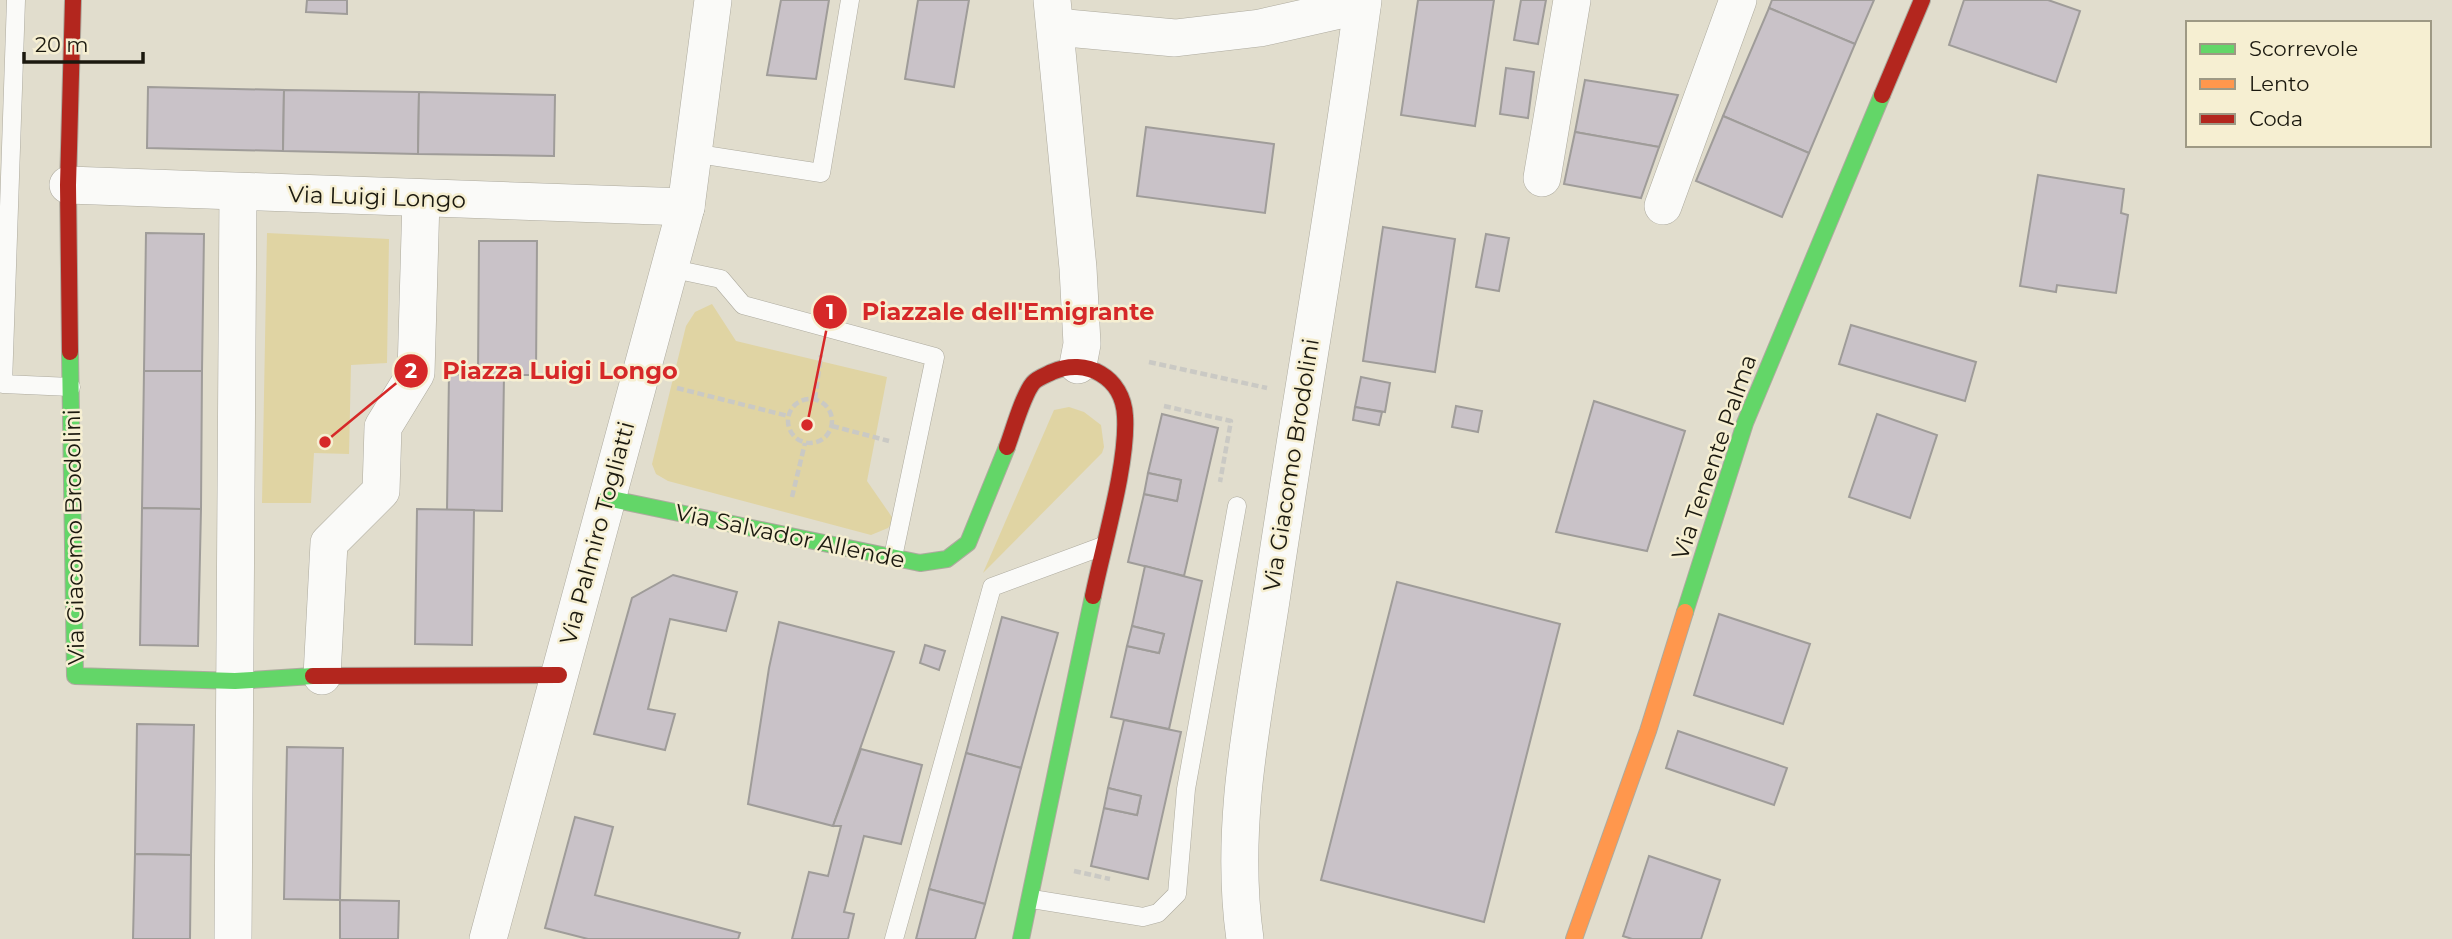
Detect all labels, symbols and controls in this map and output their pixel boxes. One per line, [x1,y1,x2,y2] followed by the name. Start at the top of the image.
[24,21,144,65] scale bar
[2186,21,2431,147] legend
[35,32,89,57] text: 20 m
[2249,36,2358,61] text: Scorrevole
[2249,71,2309,96] text: Lento
[2249,106,2303,131] text: Coda
[288,180,466,214] street label: Via Luigi Longo
[813,289,1168,334] callout: Piazzale dell'Emigrante
[862,297,1154,326] text: Piazzale dell'Emigrante
[826,299,834,324] text: 1
[1257,336,1325,594] street label: Via Giacomo Brodolini
[394,348,692,393] callout: Piazza Luigi Longo
[1666,351,1762,563] street label: Via Tenente Palma
[442,356,678,385] text: Piazza Luigi Longo
[405,358,417,383] text: 2
[58,409,90,665] street label: Via Giacomo Brodolini
[554,418,640,648] street label: Via Palmiro Togliatti
[673,498,907,574] street label: Via Salvador Allende

